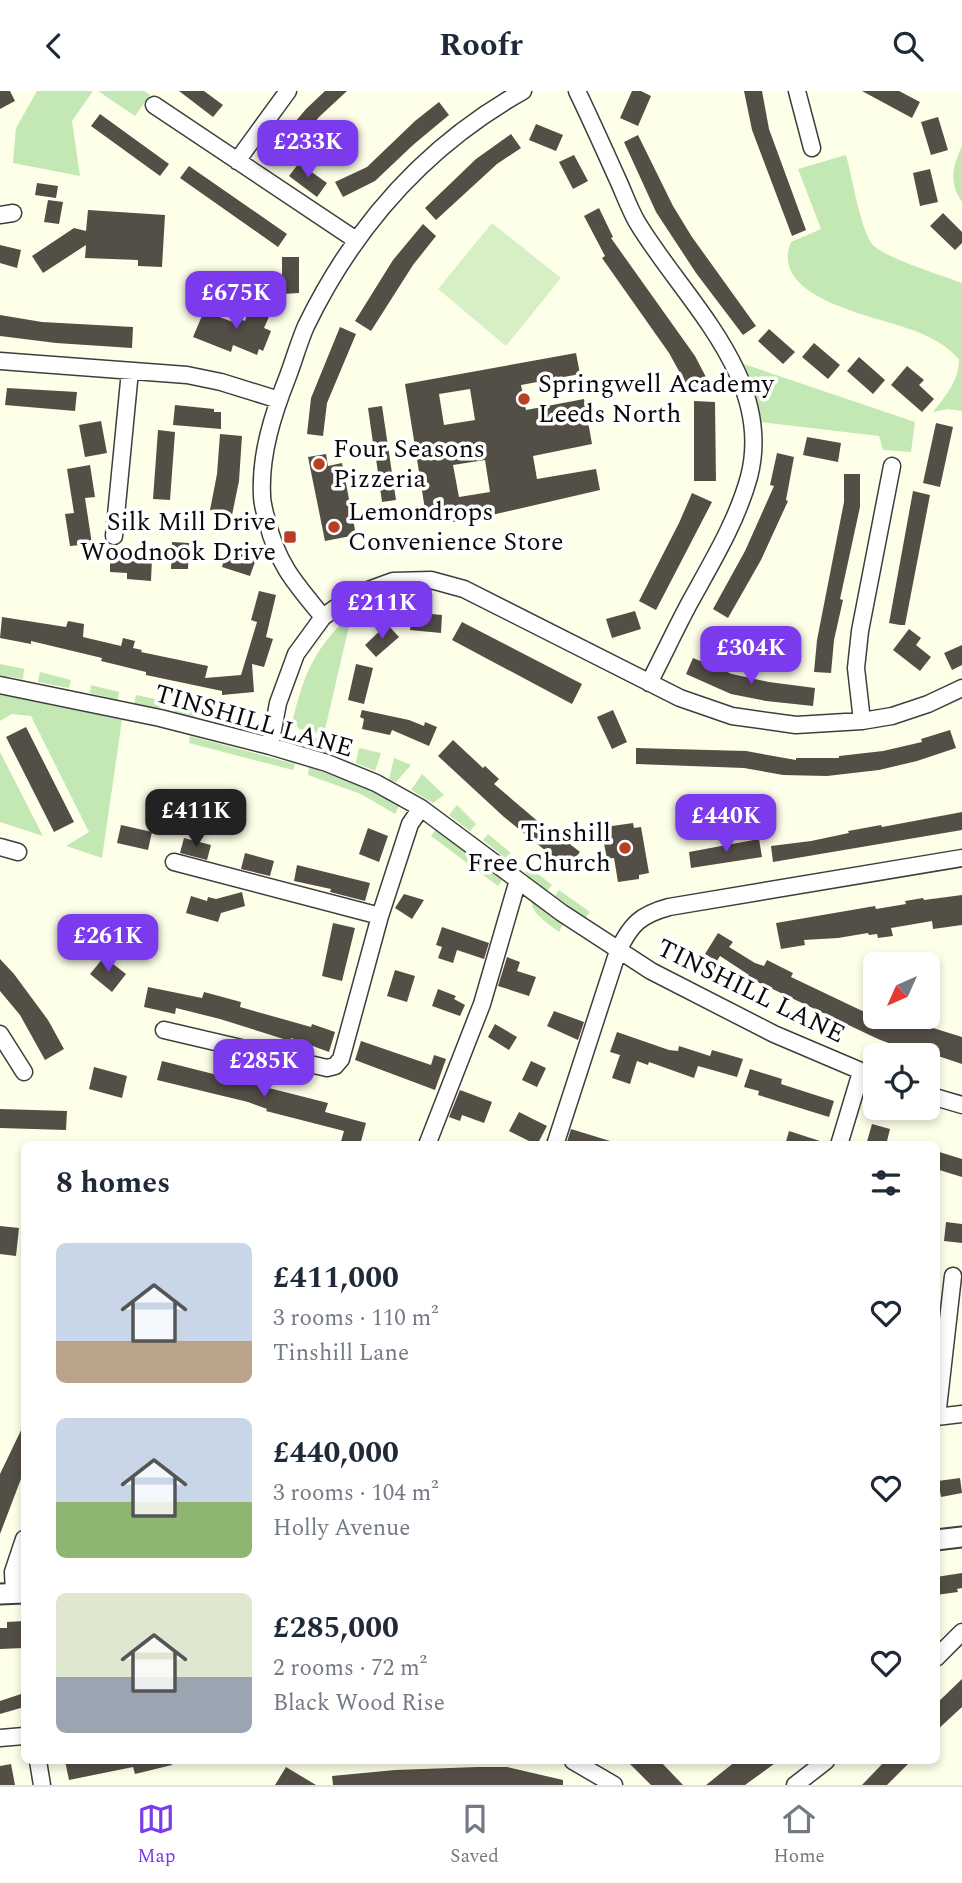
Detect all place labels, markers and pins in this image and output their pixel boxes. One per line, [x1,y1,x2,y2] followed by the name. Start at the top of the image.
[259,120,357,180] pin: £233K
[187,271,285,331] pin: £675K
[538,364,776,434] place label: Springwell Academy Leeds North
[516,391,532,407] marker: Springwell Academy Leeds North
[333,429,485,499] place label: Four Seasons Pizzeria
[311,456,327,472] marker: Four Seasons Pizzeria
[348,492,563,562] place label: Lemondrops Convenience Store
[80,502,276,572] place label: Silk Mill Drive Woodnook Drive
[326,519,342,535] marker: Lemondrops Convenience Store
[282,529,298,545] marker: Silk Mill Drive Woodnook Drive
[333,581,431,641] pin: £211K
[702,627,800,686] pin: £304K
[147,789,245,849] pin: £411K
[677,795,775,854] pin: £440K
[467,813,611,883] place label: Tinshill Free Church
[617,840,633,856] marker: Tinshill Free Church
[59,915,157,974] pin: £261K
[215,1039,313,1099] pin: £285K

